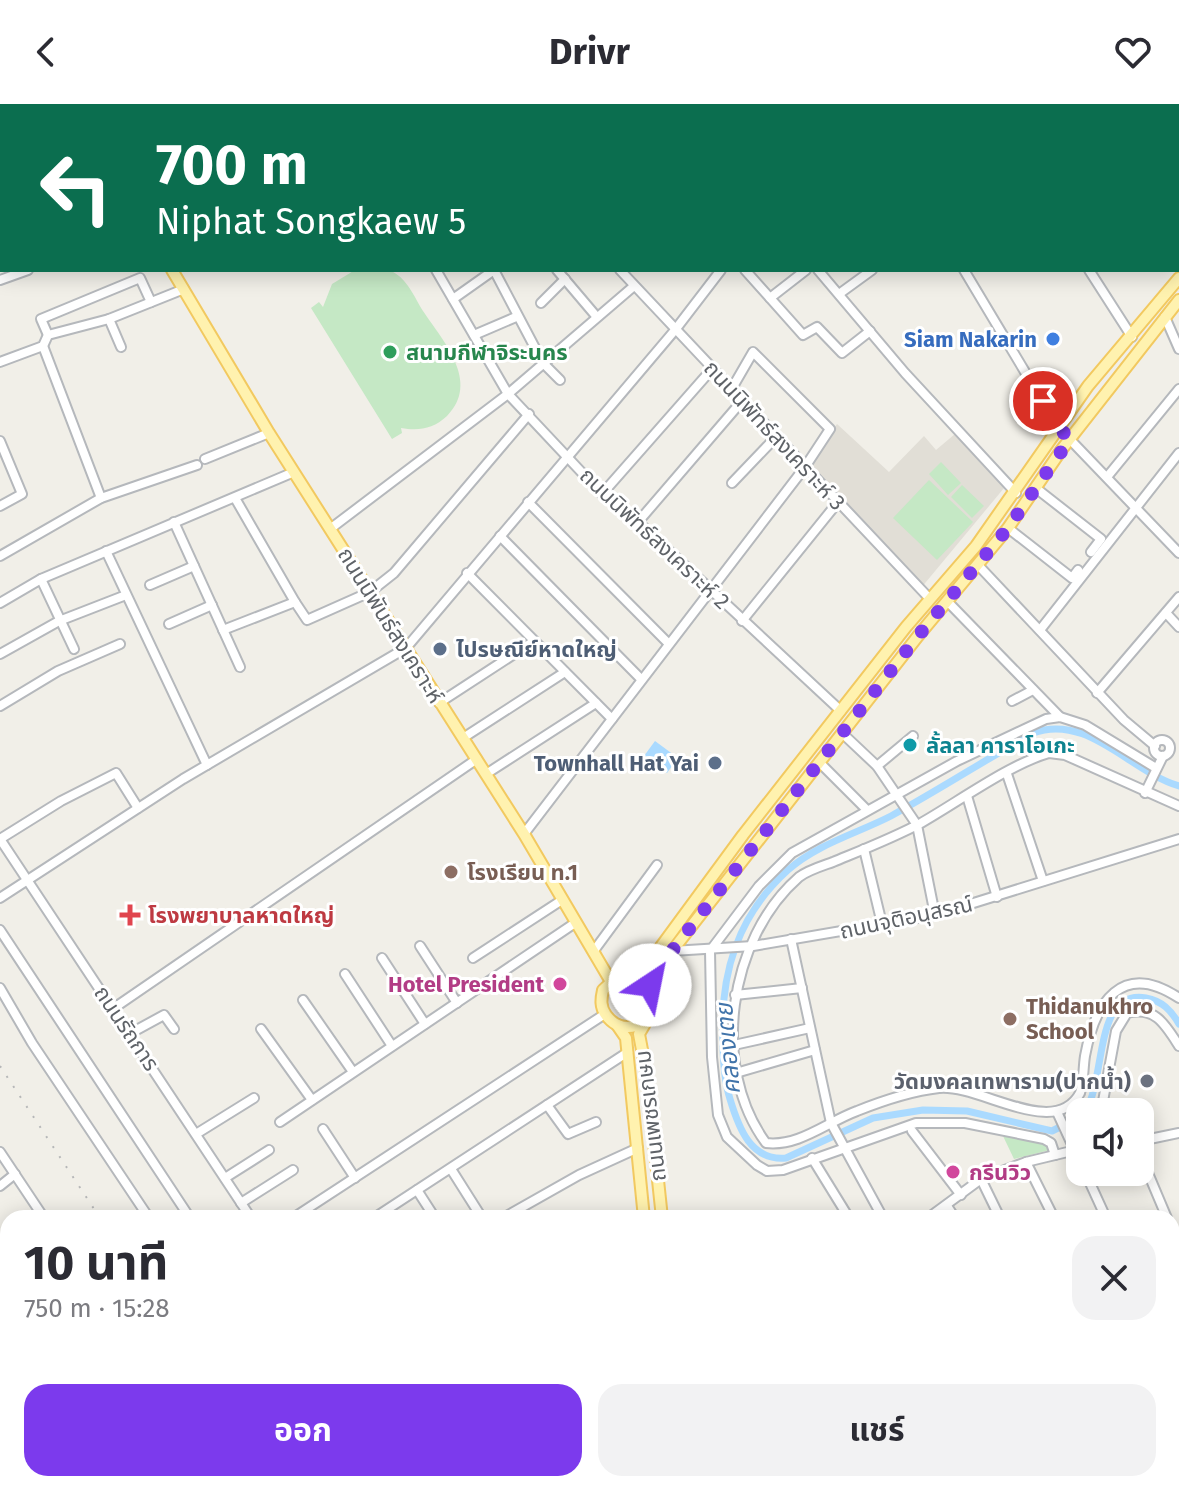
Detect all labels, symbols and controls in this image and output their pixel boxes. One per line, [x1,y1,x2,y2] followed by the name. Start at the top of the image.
[24,30,68,74] icon: back
[549,30,630,74] text: Drivr
[1111,30,1155,74] icon: heart
[156,132,308,199] text: 700 m
[24,136,128,240] icon: left
[156,200,466,244] text: Niphat Songkaew 5
[904,326,1037,353] place label: Siam Nakarin
[1044,330,1062,348] marker: Siam Nakarin
[406,339,568,366] place label: สนามกีฬาจิระนคร
[381,343,399,361] marker: สนามกีฬาจิระนคร
[698,355,851,516] street label: ถนนนิพัทธ์สงเคราะห์ 3
[1009,367,1077,435] pin
[1021,379,1065,423] icon: arrive
[574,462,735,615] street label: ถนนนิพัทธ์สงเคราะห์ 2
[332,542,450,709] street label: ถนนนิพันธ์สงเคราะห์
[456,636,617,663] place label: ไปรษณีย์หาดใหญ่
[431,640,449,658] marker: ไปรษณีย์หาดใหญ่
[926,731,1075,759] place label: ลั้ลลา คาราโอเกะ
[901,736,919,754] marker: ลั้ลลา คาราโอเกะ
[534,750,699,777] place label: Townhall Hat Yai
[706,754,724,772] marker: Townhall Hat Yai
[467,859,578,886] place label: โรงเรียน ท.1
[442,863,460,881] marker: โรงเรียน ท.1
[837,890,975,945] street label: ถนนจุติอนุสรณ์
[148,902,334,929] place label: โรงพยาบาลหาดใหญ่
[119,904,141,926] marker: โรงพยาบาลหาดใหญ่
[608,943,692,1027] position arrow
[388,971,545,998] place label: Hotel President
[551,975,569,993] marker: Hotel President
[88,980,165,1076] street label: ถนนรัถการ
[1026,993,1153,1045] place label: Thidanukhro School
[710,1000,746,1096] water label: คลองเตย
[1001,1010,1019,1028] marker: Thidanukhro School
[629,1049,672,1183] street label: ถนนเพชรเกษม
[894,1066,1131,1095] place label: วัดมงคลเทพาราม(ปากน้ำ)
[1138,1072,1156,1090] marker: วัดมงคลเทพาราม(ปากน้ำ)
[1066,1098,1154,1186] map controls
[1066,1098,1154,1186] button: sound
[969,1159,1031,1186] place label: กรีนวิว
[944,1163,962,1181] marker: กรีนวิว
[24,1234,169,1292] text: 10 นาที
[1072,1236,1156,1320] button: close
[24,1293,170,1324] text: 750 m · 15:28
[24,1384,582,1476] button: ออก
[598,1384,1156,1476] button: แชร์

